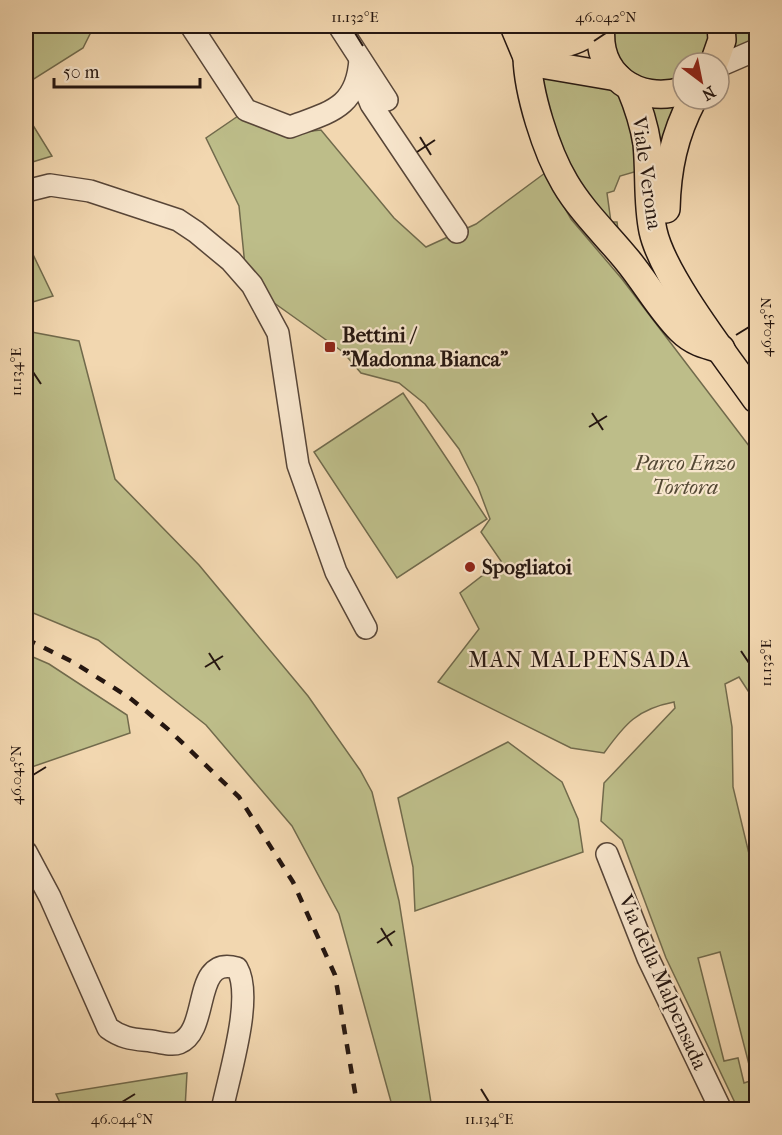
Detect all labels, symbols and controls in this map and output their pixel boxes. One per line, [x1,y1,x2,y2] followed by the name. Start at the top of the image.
[331,8,379,26] text: 11.132°E
[575,8,637,26] text: 46.042°N
[54,51,200,89] scale bar
[671,51,731,111] north arrow
[63,62,100,83] text: 50 m
[698,82,719,105] text: N
[627,114,667,231] street label: Viale Verona
[757,296,775,357] text: 46.043°N
[342,323,508,371] place label: Bettini / "Madonna Bianca"
[323,340,337,354] marker: Bettini / "Madonna Bianca"
[7,348,25,396] text: 11.134°E
[633,451,736,499] park label: Parco Enzo Tortora
[482,555,573,579] place label: Spogliatoi
[463,560,477,574] marker: Spogliatoi
[757,639,775,687] text: 11.132°E
[468,647,692,673] district label: MAN MALPENSADA
[7,744,25,805] text: 46.043°N
[613,890,712,1073] street label: Via della Malpensada
[91,1110,154,1128] text: 46.044°N
[465,1110,513,1128] text: 11.134°E

